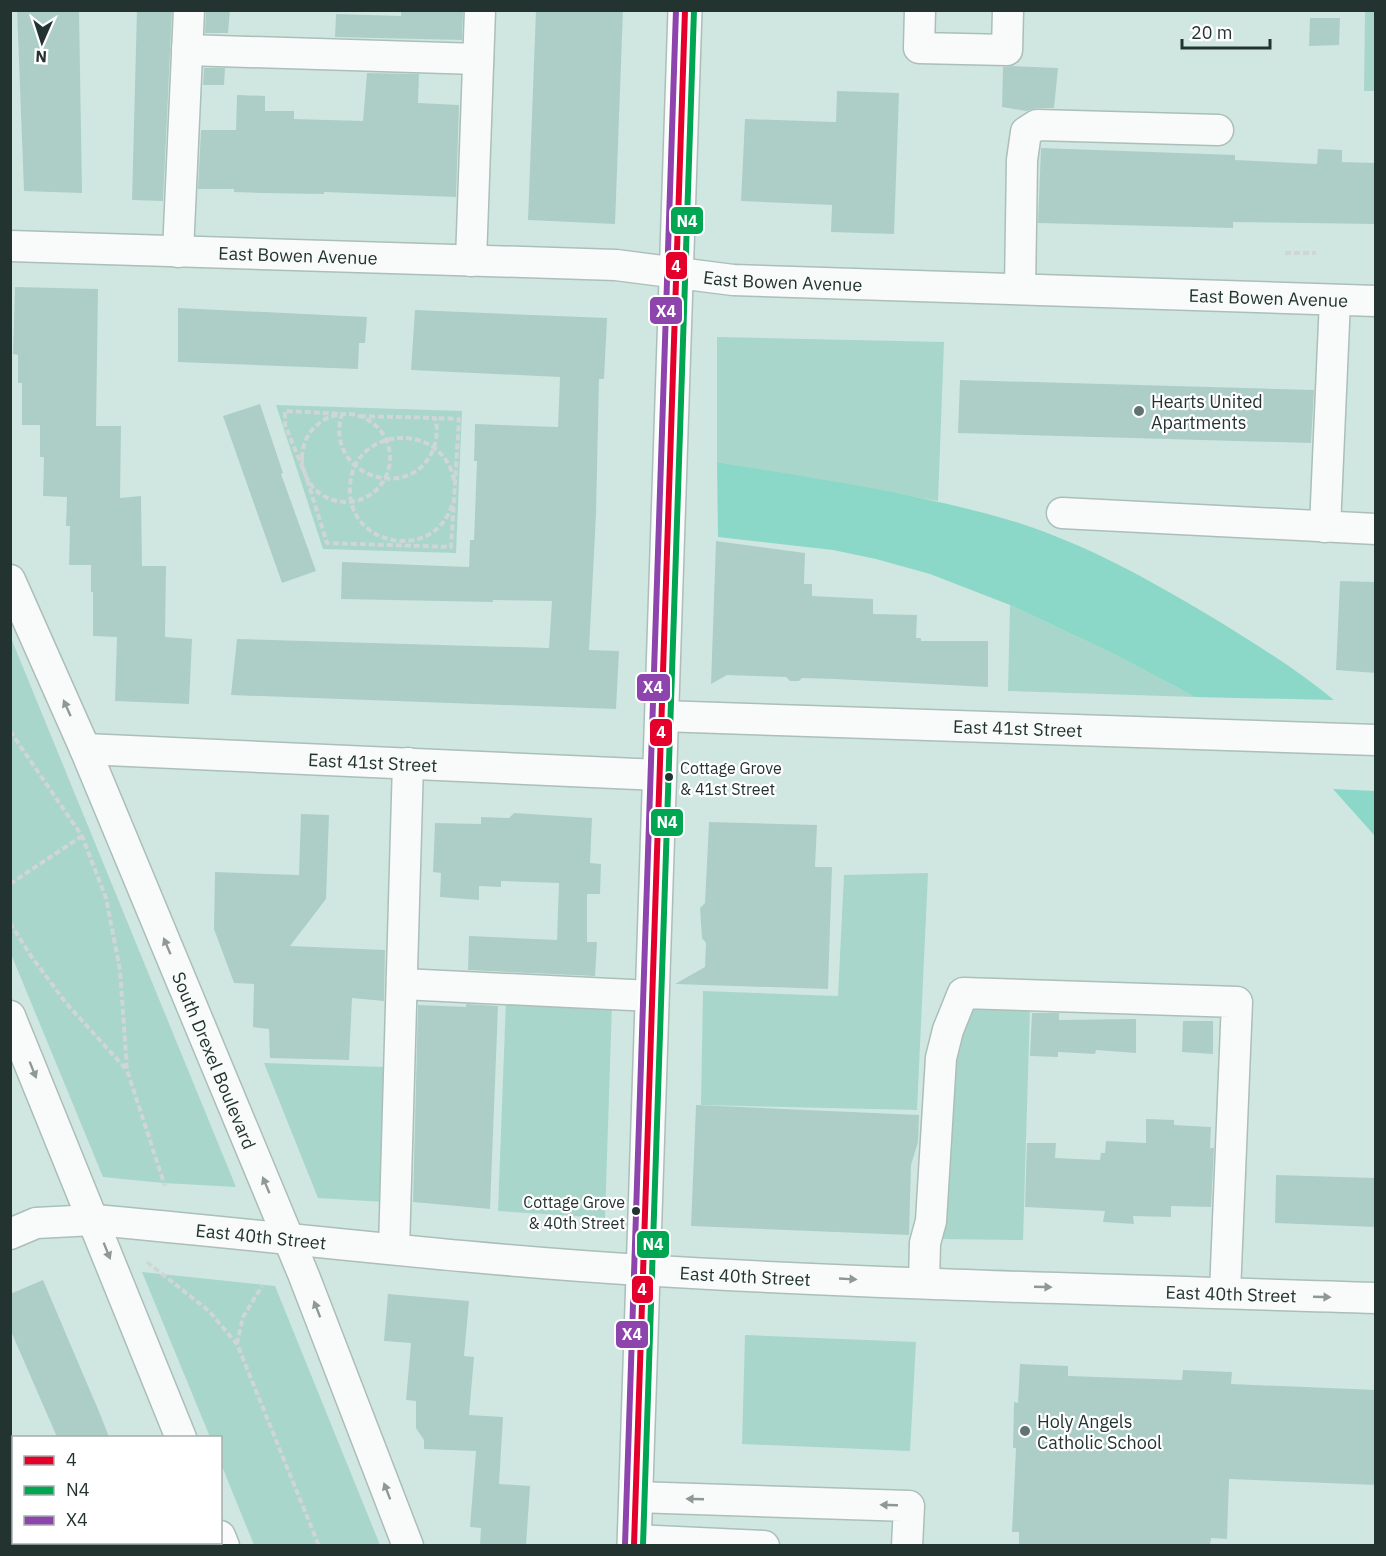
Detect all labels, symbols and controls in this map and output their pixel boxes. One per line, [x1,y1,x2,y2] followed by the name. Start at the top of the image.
[12,12,72,72] north arrow
[1182,12,1270,50] scale bar
[1191,21,1233,44] text: 20 m
[35,47,48,67] text: N
[670,206,704,235] line badge: N4
[676,211,698,231] text: N4
[218,241,378,269] street label: East Bowen Avenue
[665,251,688,280] line badge: 4
[671,256,681,276] text: 4
[702,265,863,296] street label: East Bowen Avenue
[1188,283,1349,312] street label: East Bowen Avenue
[649,296,683,325] line badge: X4
[656,301,677,321] text: X4
[1151,390,1263,434] place label: Hearts United Apartments
[1132,404,1146,418] marker: Hearts United Apartments
[636,673,671,702] line badge: X4
[643,677,664,697] text: X4
[63,700,72,717] one-way arrow
[953,714,1083,742] street label: East 41st Street
[649,718,673,747] line badge: 4
[656,722,666,742] text: 4
[307,748,438,776] street label: East 41st Street
[680,758,782,799] place label: Cottage Grove & 41st Street
[663,771,675,783] marker: Cottage Grove & 41st Street
[650,808,684,837] line badge: N4
[656,812,678,832] text: N4
[162,937,172,955] one-way arrow
[167,968,261,1152] street label: South Drexel Boulevard
[28,1062,38,1080] one-way arrow
[261,1175,271,1193] one-way arrow
[523,1192,625,1233] place label: Cottage Grove & 40th Street
[630,1205,642,1217] marker: Cottage Grove & 40th Street
[194,1218,327,1254] street label: East 40th Street
[636,1230,670,1259] line badge: N4
[642,1234,664,1254] text: N4
[103,1242,112,1260] one-way arrow
[679,1261,811,1290] street label: East 40th Street
[631,1275,654,1304] line badge: 4
[838,1275,857,1284] one-way arrow
[637,1279,647,1299] text: 4
[1165,1280,1297,1307] street label: East 40th Street
[1033,1282,1052,1292] one-way arrow
[1312,1292,1331,1301] one-way arrow
[311,1300,321,1318] one-way arrow
[615,1320,649,1349] line badge: X4
[622,1324,643,1344] text: X4
[1037,1410,1162,1454] place label: Holy Angels Catholic School
[1018,1424,1032,1438] marker: Holy Angels Catholic School
[12,1436,222,1544] legend
[66,1448,77,1471] text: 4
[66,1478,90,1501] text: N4
[382,1482,391,1500] one-way arrow
[685,1494,704,1503] one-way arrow
[880,1501,899,1510] one-way arrow
[66,1508,88,1531] text: X4

